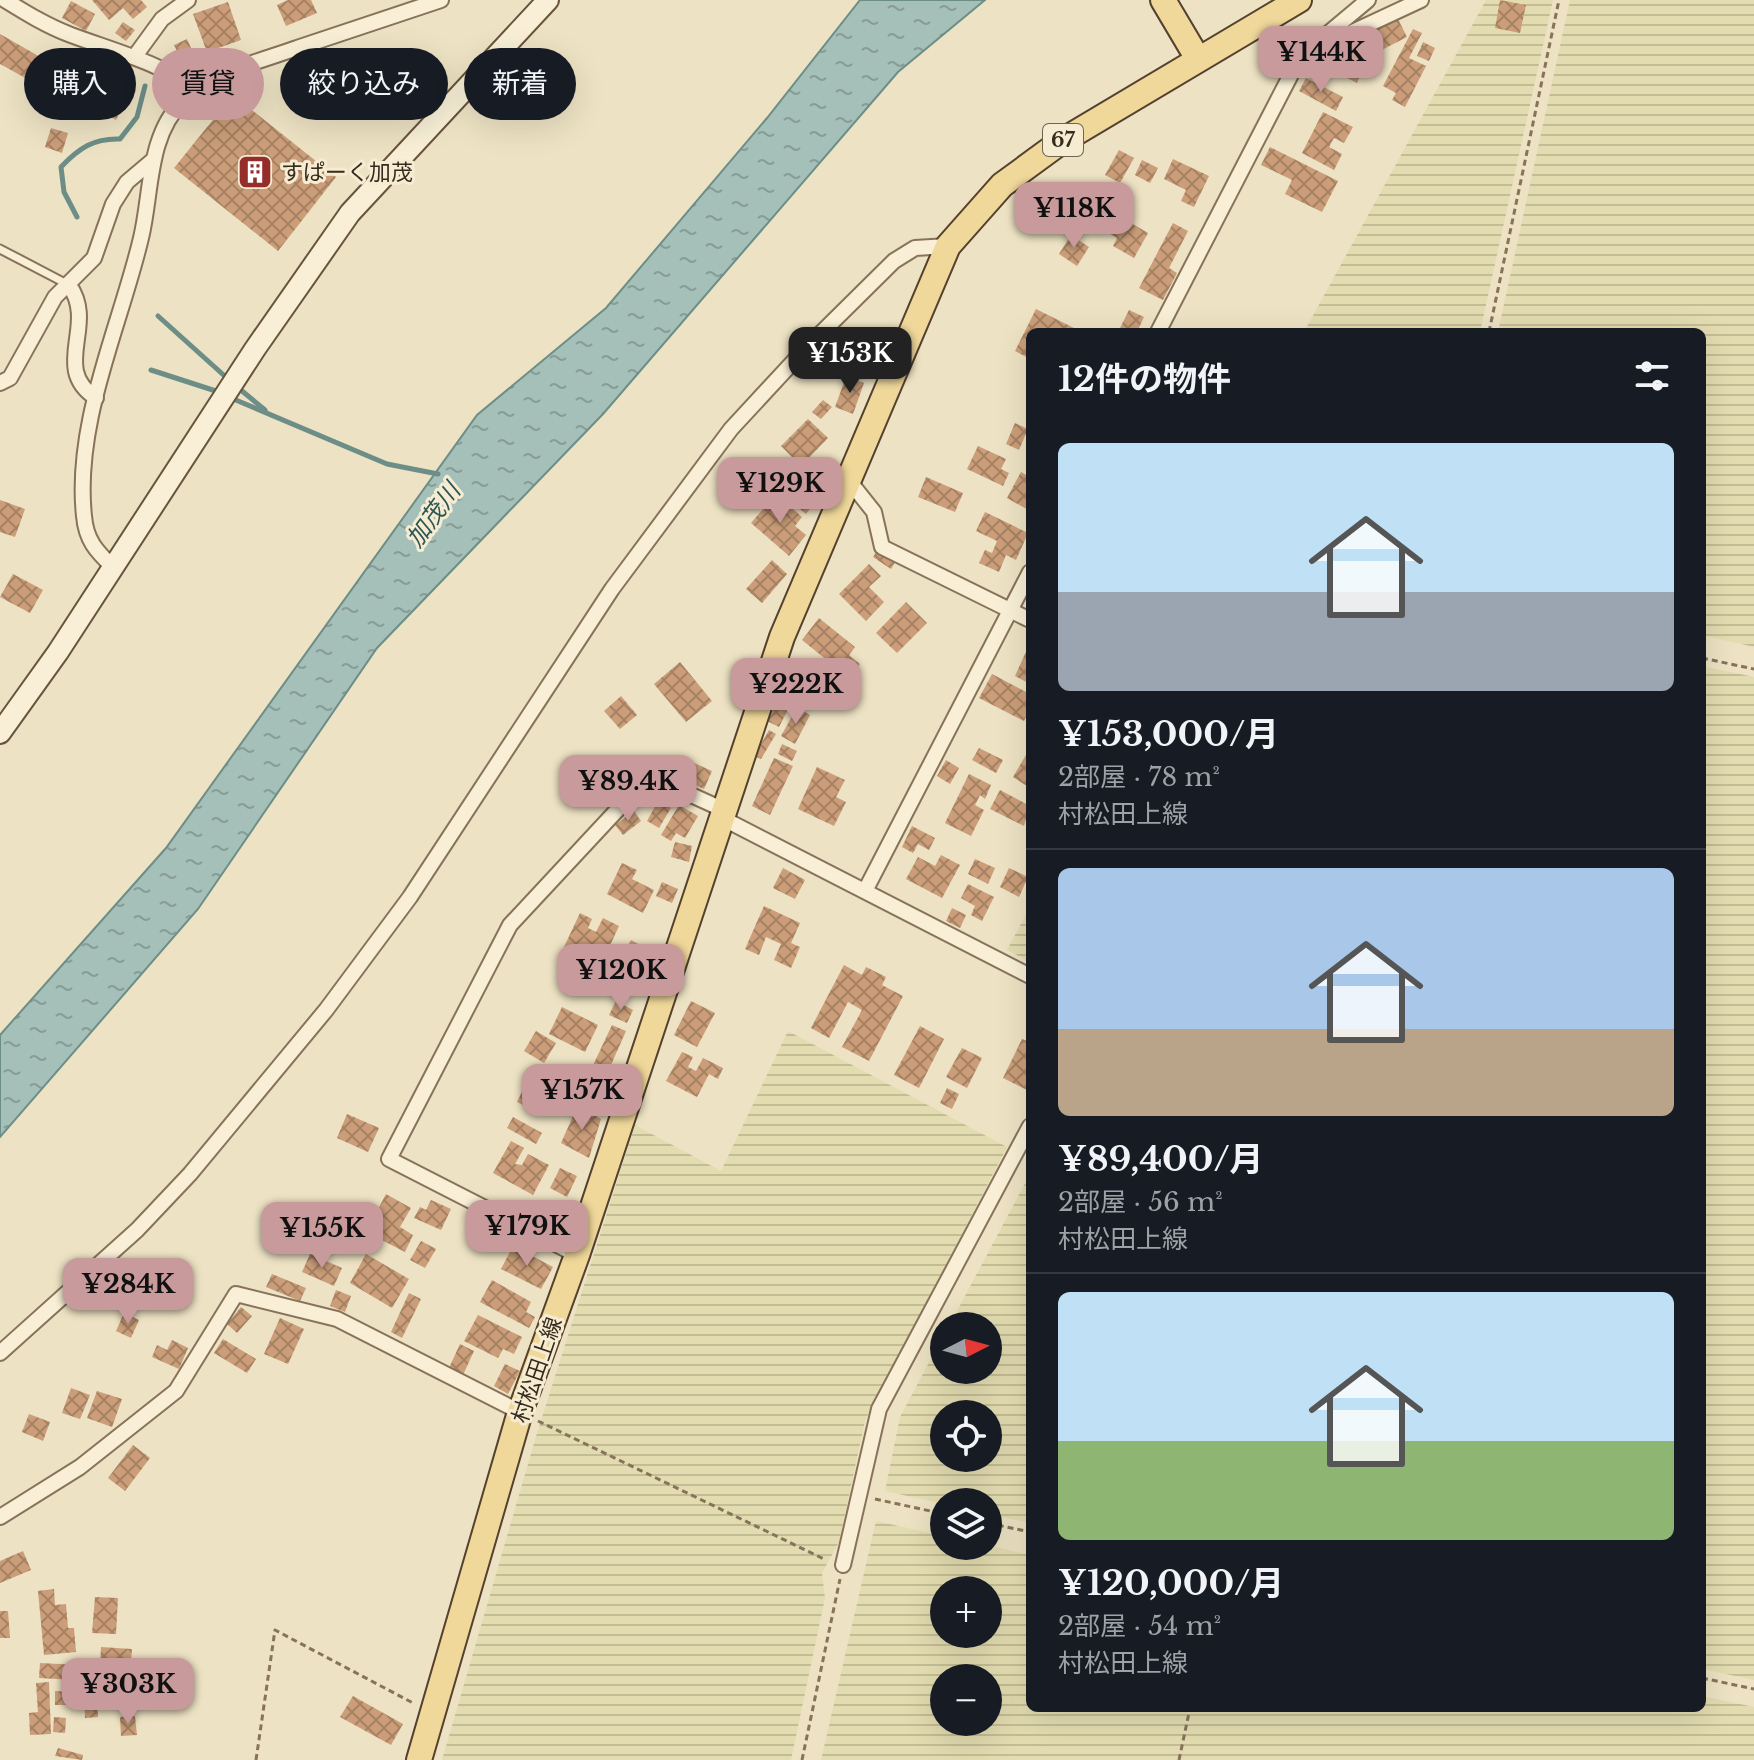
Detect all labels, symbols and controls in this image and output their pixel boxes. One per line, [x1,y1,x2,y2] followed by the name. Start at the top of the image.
[1265,26,1377,94] pin: ¥144K
[1276,36,1366,68] text: ¥144K
[24,48,136,120] chip: 購入
[152,48,264,120] chip: 賃貸
[280,48,448,120] chip: 絞り込み
[464,48,576,120] chip: 新着
[1043,124,1083,156] road number: 67
[236,153,274,191] building icon: すぱーく加茂
[281,159,413,186] place label: すぱーく加茂
[1018,182,1130,250] pin: ¥118K
[1033,192,1115,224] text: ¥118K
[794,327,906,395] pin: ¥153K
[807,337,893,369] text: ¥153K
[1630,354,1674,398] icon: filters
[1058,358,1231,400] text: 12件の物件
[724,457,836,525] pin: ¥129K
[735,467,825,499] text: ¥129K
[400,475,468,553] water label: 加茂川
[1294,495,1438,639] icon: home
[740,658,852,726] pin: ¥222K
[749,668,843,700] text: ¥222K
[1058,713,1279,755] text: ¥153,000/月
[563,755,693,823] pin: ¥89.4K
[1058,761,1220,793] text: 2部屋 · 78 m²
[578,765,678,797] text: ¥89.4K
[1058,798,1188,830] text: 村松田上線
[1294,920,1438,1064] icon: home
[565,944,677,1012] pin: ¥120K
[575,954,667,986] text: ¥120K
[526,1064,638,1132] pin: ¥157K
[540,1074,624,1106] text: ¥157K
[1058,1138,1264,1180] text: ¥89,400/月
[1058,1186,1223,1218] text: 2部屋 · 56 m²
[471,1200,583,1268] pin: ¥179K
[266,1202,378,1270] pin: ¥155K
[484,1210,570,1242] text: ¥179K
[279,1212,365,1244] text: ¥155K
[1058,1223,1188,1255] text: 村松田上線
[72,1258,184,1326] pin: ¥284K
[81,1268,175,1300] text: ¥284K
[930,1312,1002,1384] north arrow
[930,1312,1002,1736] map controls
[506,1314,568,1426] street label: 村松田上線
[1294,1344,1438,1488] icon: home
[930,1400,1002,1472] button: locate
[930,1488,1002,1560] button: layers
[1058,1562,1284,1604] text: ¥120,000/月
[930,1576,1002,1648] button: +
[1058,1610,1221,1642] text: 2部屋 · 54 m²
[1058,1647,1188,1679] text: 村松田上線
[72,1658,184,1726] pin: ¥303K
[930,1664,1002,1736] button: −
[80,1668,176,1700] text: ¥303K

